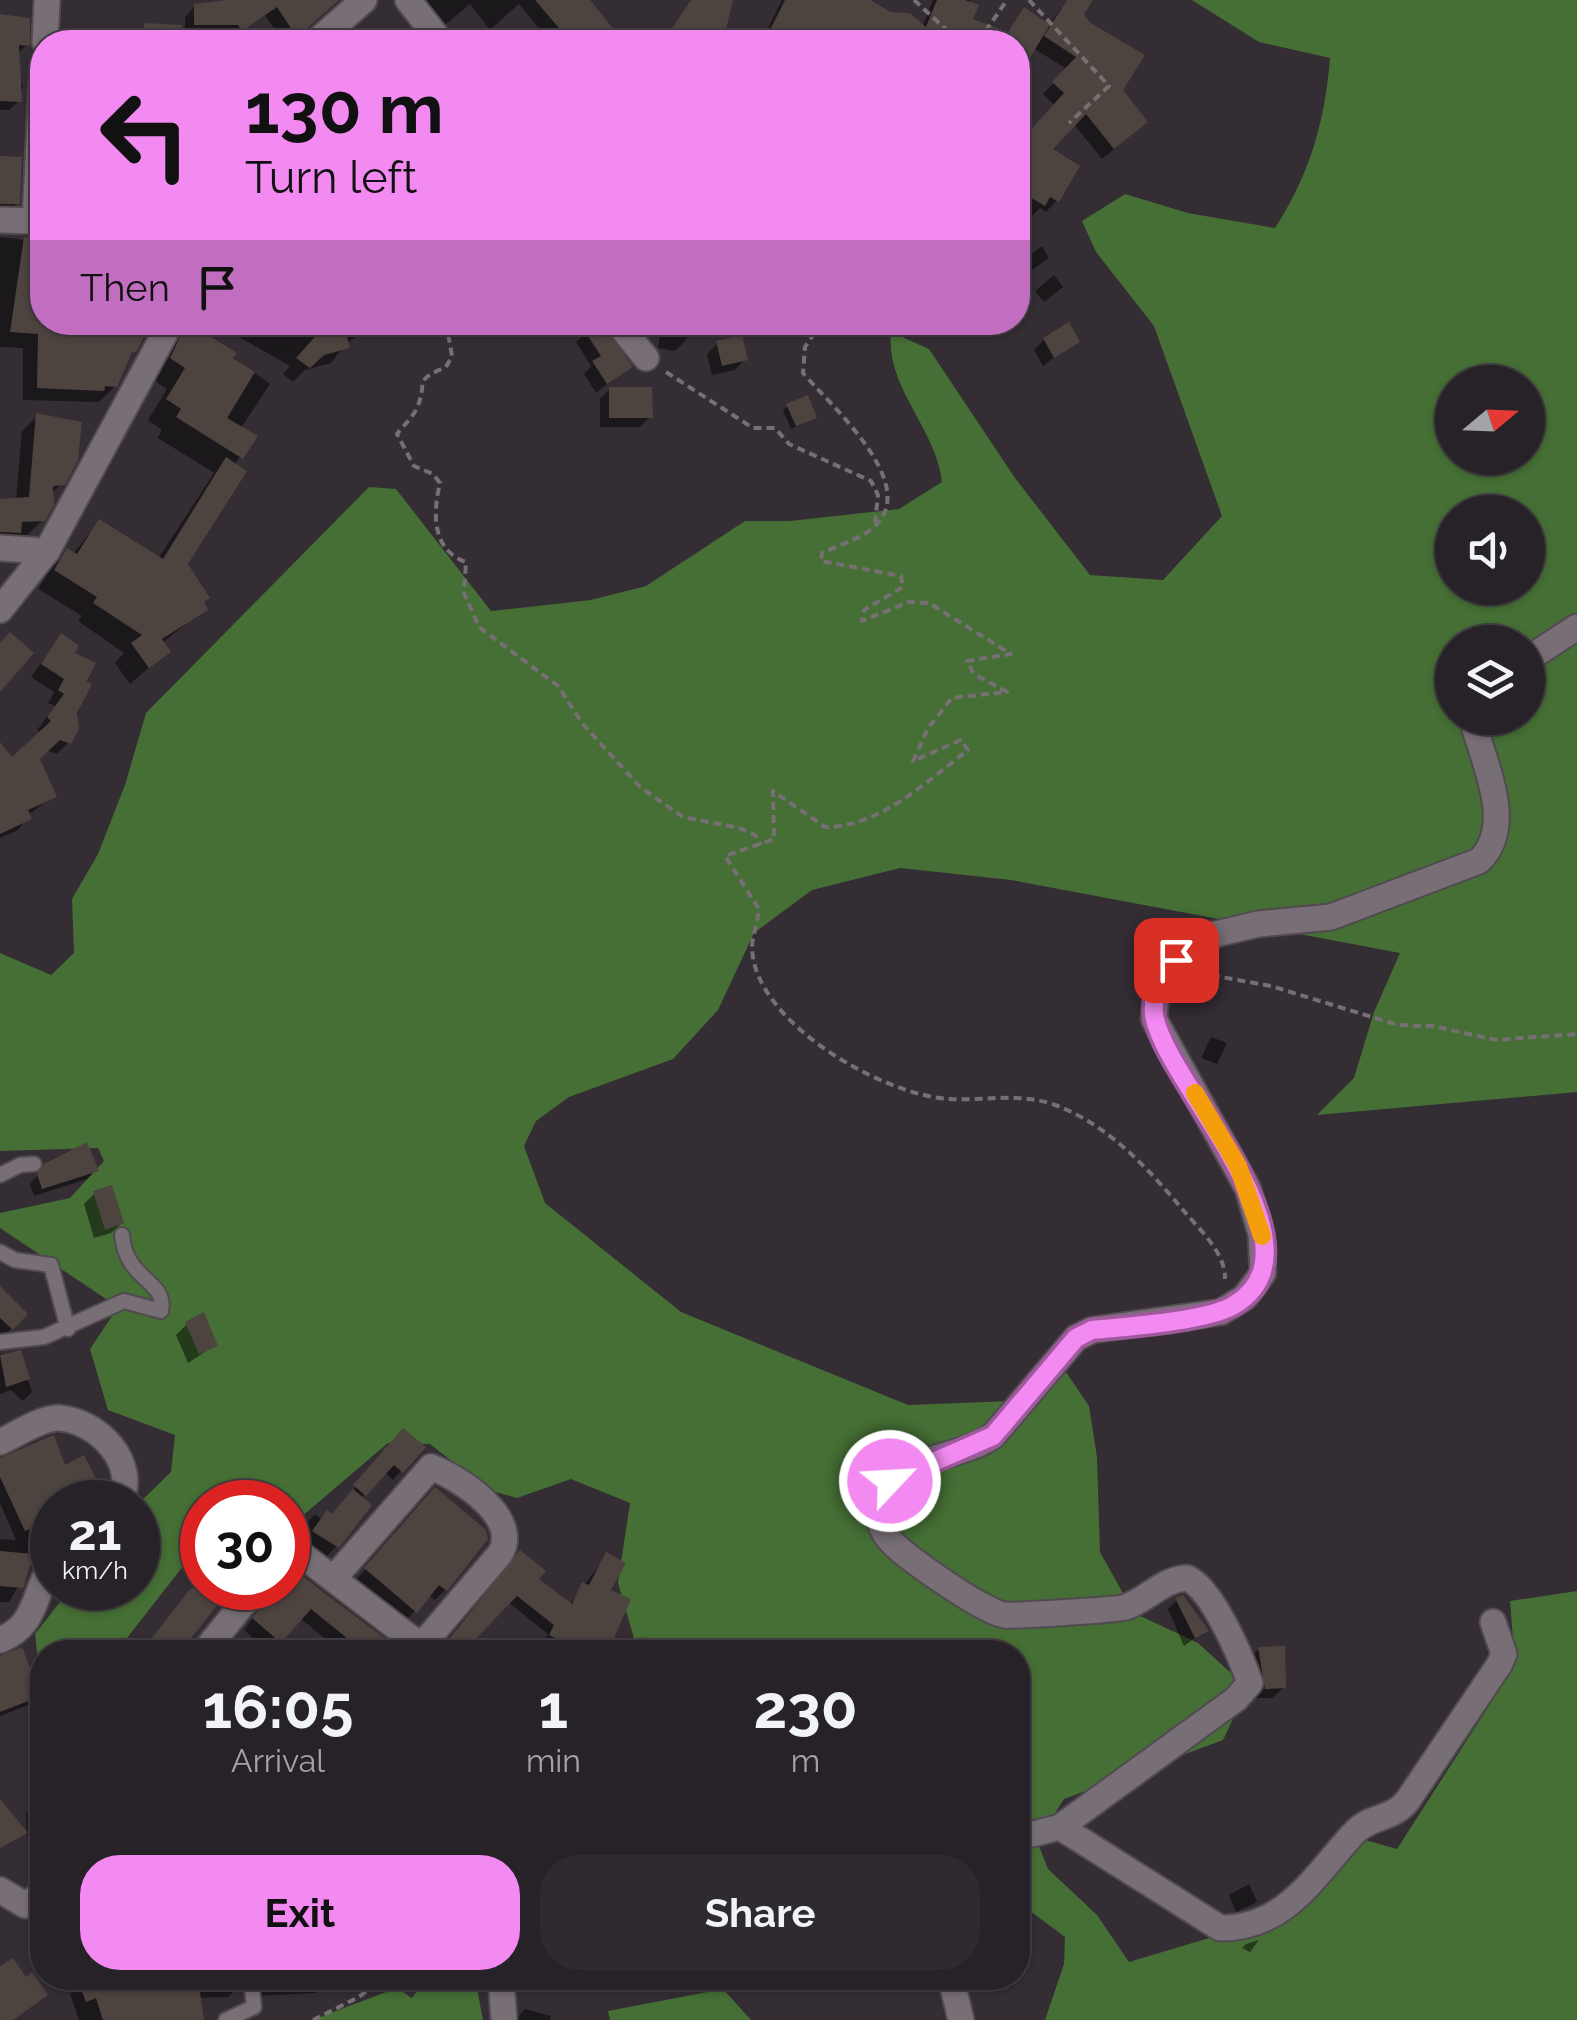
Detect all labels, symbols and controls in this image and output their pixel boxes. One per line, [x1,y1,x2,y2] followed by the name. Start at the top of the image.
[245,67,444,149] text: 130 m
[80,70,210,200] icon: left
[245,151,417,204] text: Turn left
[190,260,245,315] icon: arrive
[80,265,170,310] text: Then
[1435,365,1545,475] north arrow
[1435,365,1545,735] map controls
[1435,495,1545,605] button: sound
[1435,625,1545,735] button: layers
[1134,918,1219,1003] pin
[1149,933,1204,988] icon: arrive
[838,1429,942,1533] position arrow
[180,1480,310,1610] speed limit sign: 30
[69,1503,121,1562] text: 21
[62,1555,128,1585] text: km/h
[202,1672,353,1742] text: 16:05
[539,1672,568,1742] text: 1
[753,1672,858,1742] text: 230
[231,1742,325,1779] text: Arrival
[526,1742,581,1779] text: min
[791,1742,820,1779] text: m
[80,1855,520,1970] button: Exit
[540,1855,980,1970] button: Share

